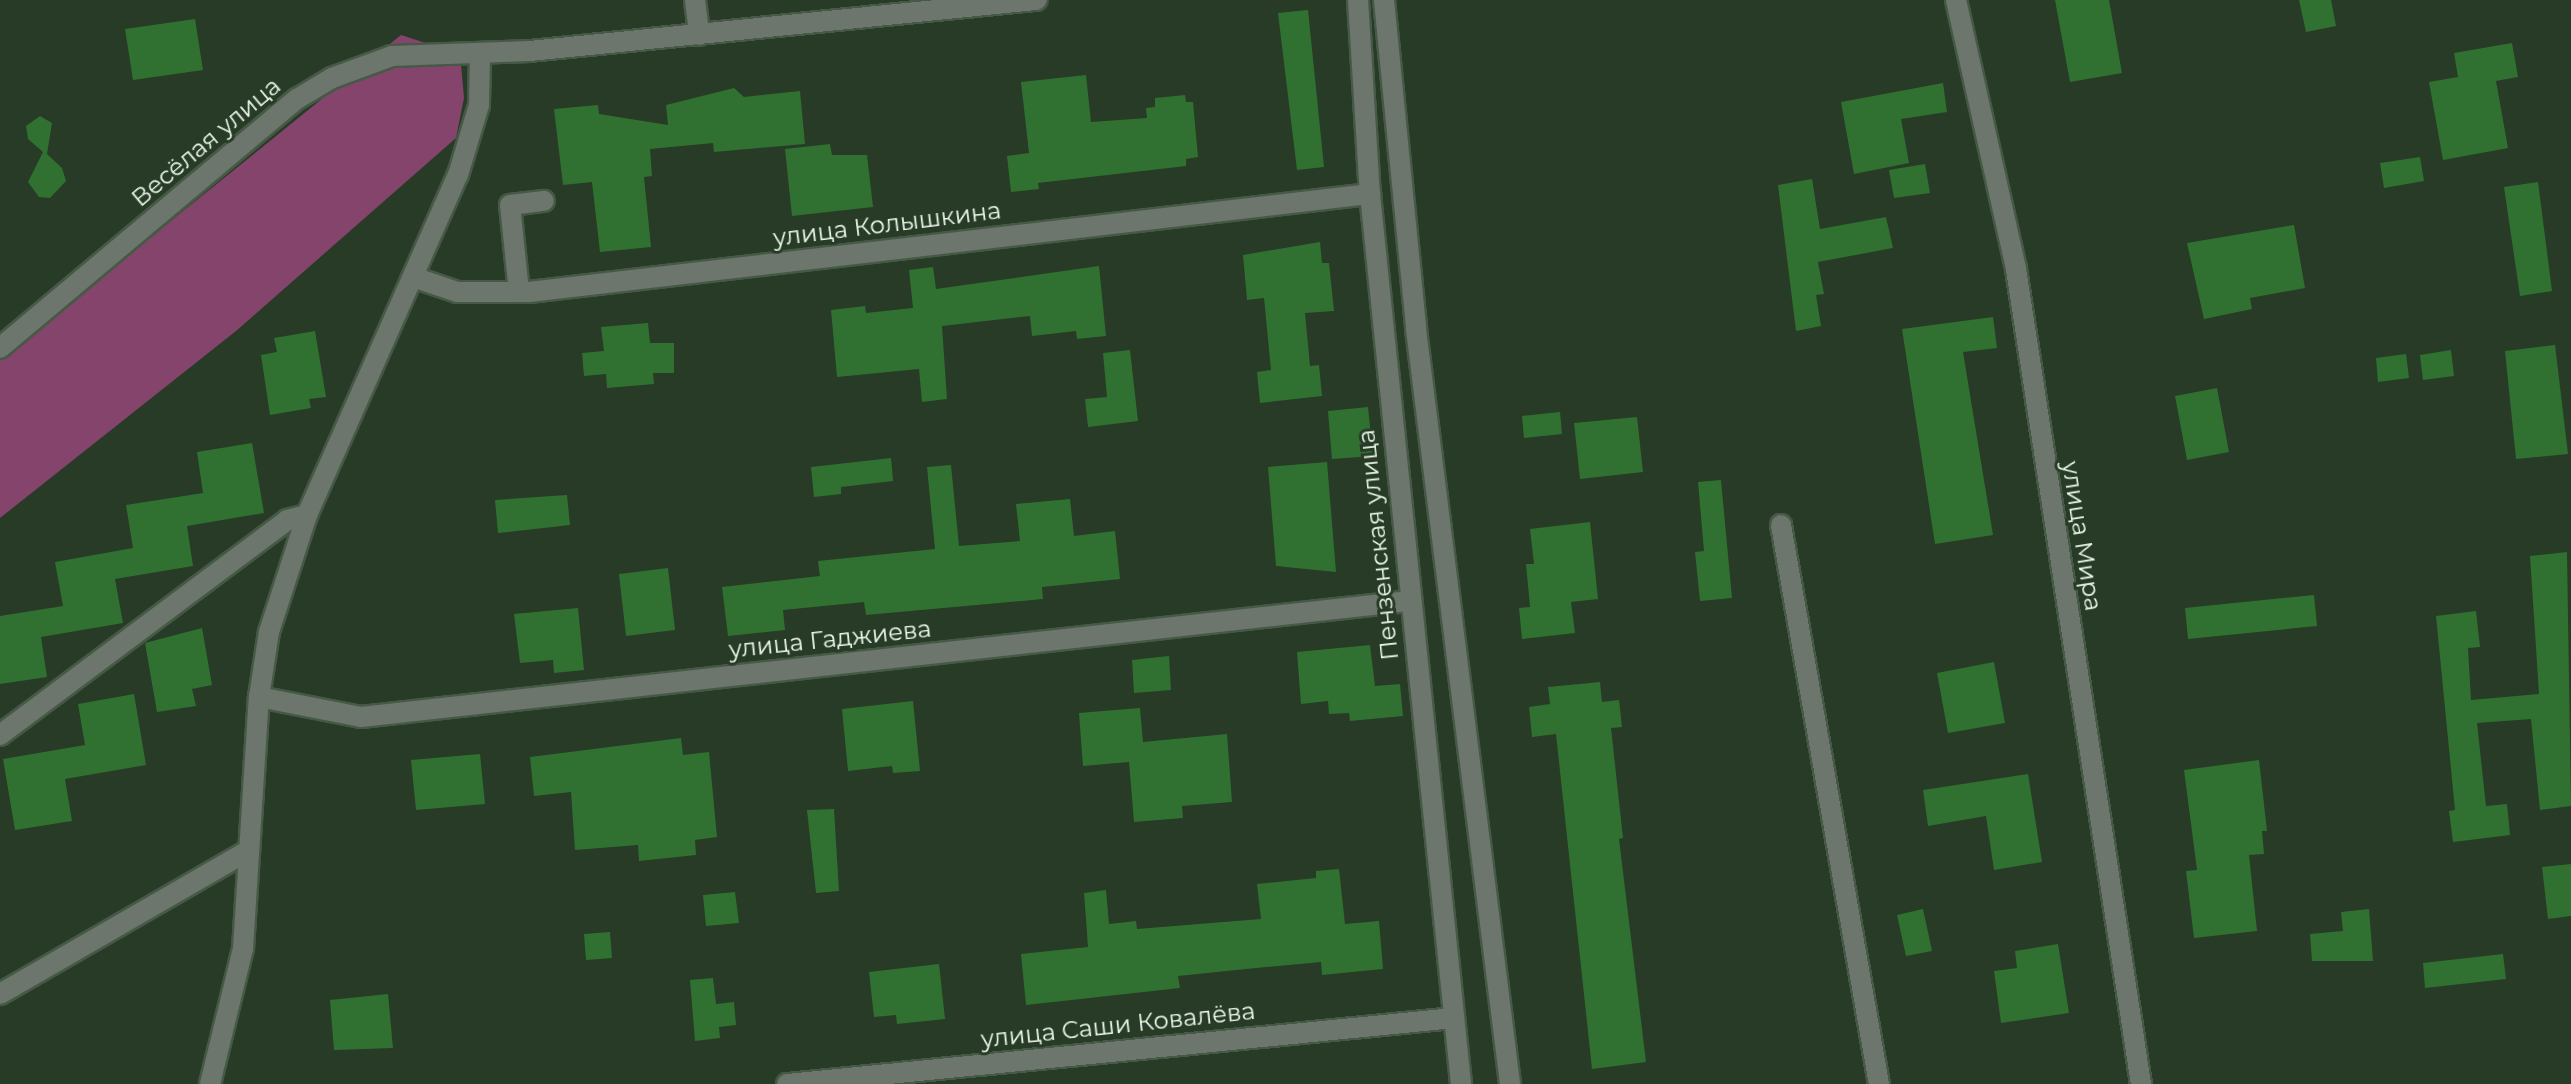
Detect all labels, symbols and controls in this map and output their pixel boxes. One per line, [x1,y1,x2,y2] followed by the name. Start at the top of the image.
[126,71,286,213] street label: Весёлая улица
[771,196,1003,252] street label: улица Колышкина
[1352,428,1404,662] street label: Пензенская улица
[2056,459,2108,613] street label: улица Мира
[727,614,933,664] street label: улица Гаджиева
[979,996,1257,1054] street label: улица Саши Ковалёва

